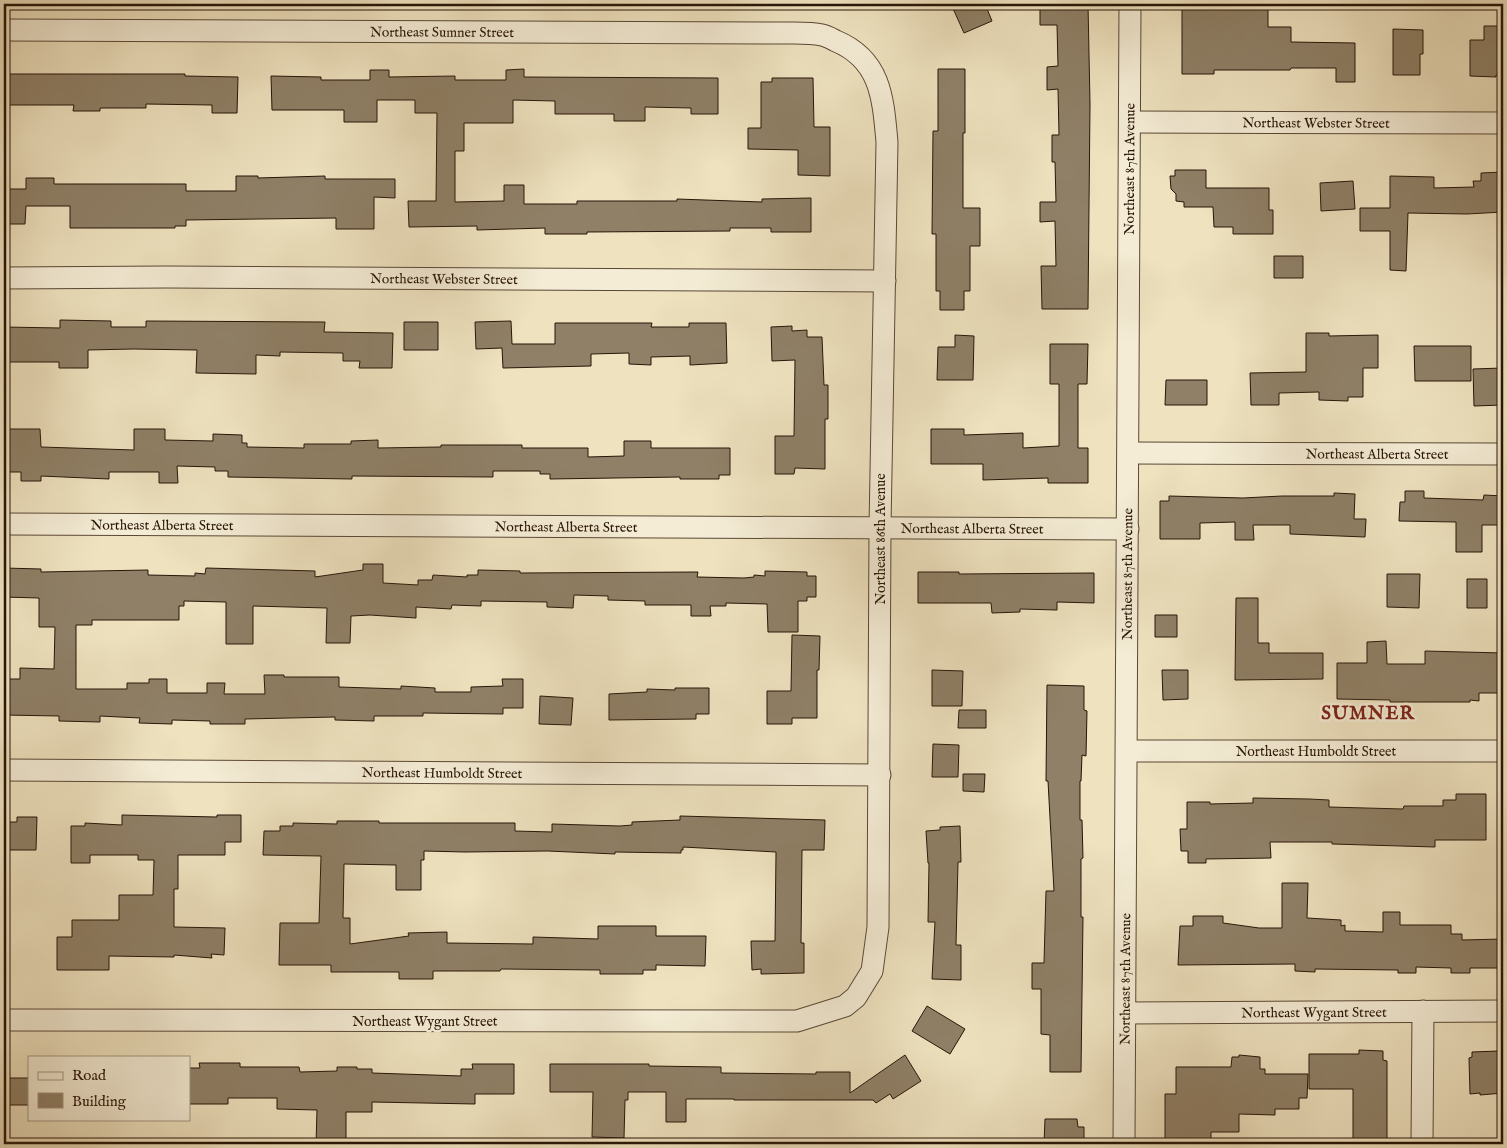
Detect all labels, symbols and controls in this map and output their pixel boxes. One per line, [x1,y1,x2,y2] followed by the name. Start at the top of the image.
[370,23,514,42] street label: Northeast Sumner Street
[1121,102,1139,235] street label: Northeast 87th Avenue
[1242,114,1390,133] street label: Northeast Webster Street
[370,270,518,289] street label: Northeast Webster Street
[1305,445,1449,464] street label: Northeast Alberta Street
[872,473,890,605] street label: Northeast 86th Avenue
[1119,507,1137,640] street label: Northeast 87th Avenue
[90,516,234,535] street label: Northeast Alberta Street
[494,518,638,537] street label: Northeast Alberta Street
[900,520,1044,539] street label: Northeast Alberta Street
[1321,702,1415,726] district label: SUMNER
[1236,743,1397,761] street label: Northeast Humboldt Street
[362,764,523,783] street label: Northeast Humboldt Street
[1117,912,1135,1045] street label: Northeast 87th Avenue
[1241,1004,1387,1022] street label: Northeast Wygant Street
[352,1013,498,1031] street label: Northeast Wygant Street
[28,1056,190,1120] legend
[72,1066,107,1085] text: Road
[72,1092,127,1111] text: Building

